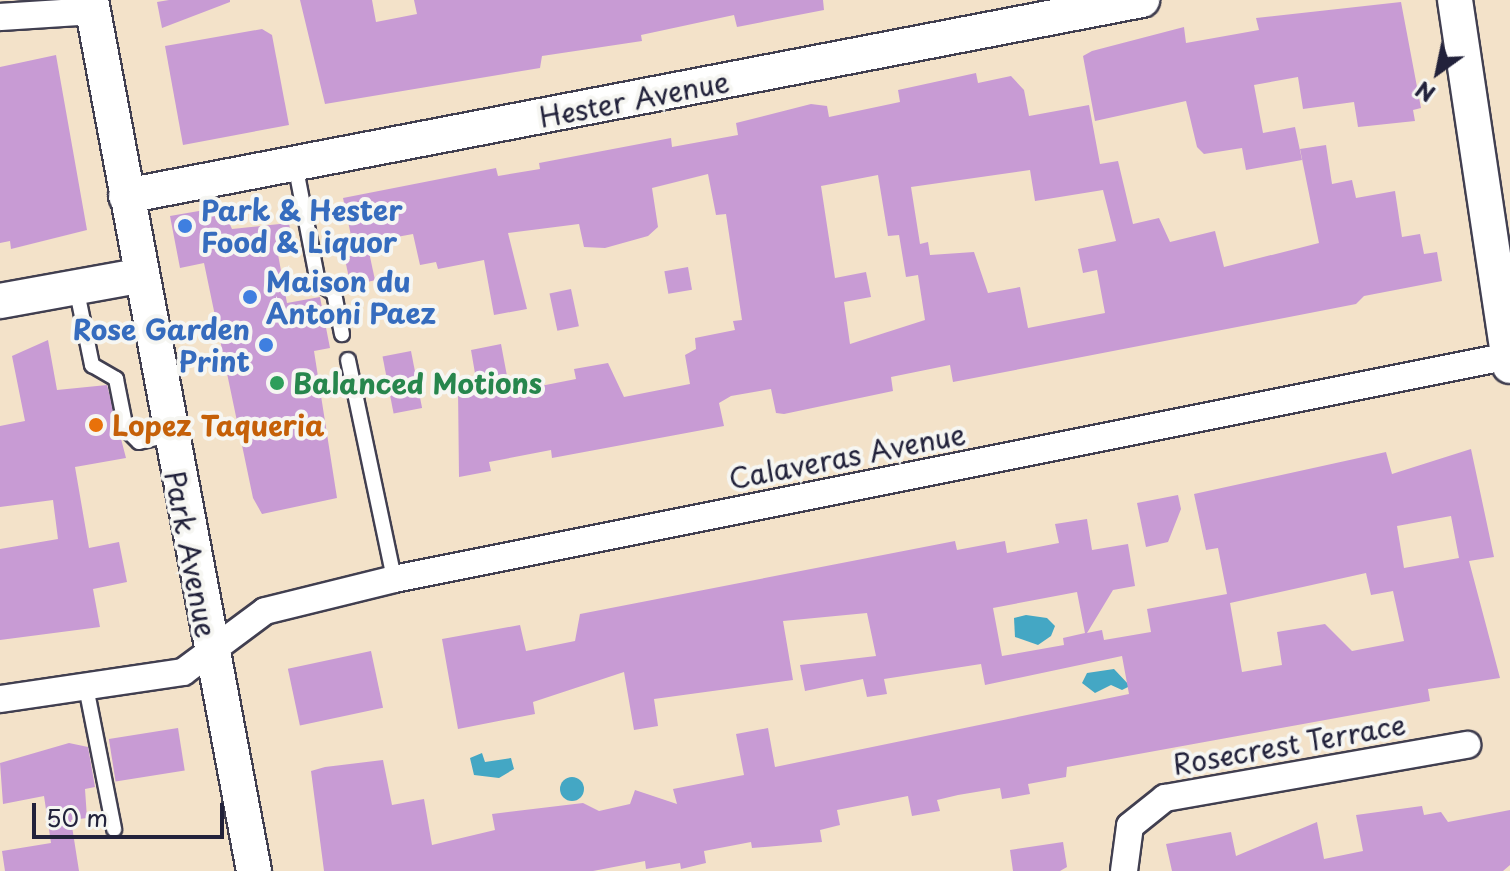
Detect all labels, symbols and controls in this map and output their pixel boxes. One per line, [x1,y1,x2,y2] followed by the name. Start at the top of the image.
[1398,32,1478,112] north arrow
[536,64,732,134] street label: Hester Avenue
[1408,74,1441,111] text: N
[201,193,404,259] place label: Park & Hester Food & Liquor
[176,217,194,235] marker: Park & Hester Food & Liquor
[266,264,437,330] place label: Maison du Antoni Paez
[241,288,259,306] marker: Maison du Antoni Paez
[74,312,250,378] place label: Rose Garden Print
[257,336,275,354] marker: Rose Garden Print
[293,366,542,400] place label: Balanced Motions
[268,374,286,392] marker: Balanced Motions
[112,408,326,442] place label: Lopez Taqueria
[87,416,105,434] marker: Lopez Taqueria
[727,417,967,495] street label: Calaveras Avenue
[159,469,223,639] street label: Park Avenue
[1169,707,1409,781] street label: Rosecrest Terrace
[36,787,228,837] scale bar
[46,799,108,835] text: 50 m

